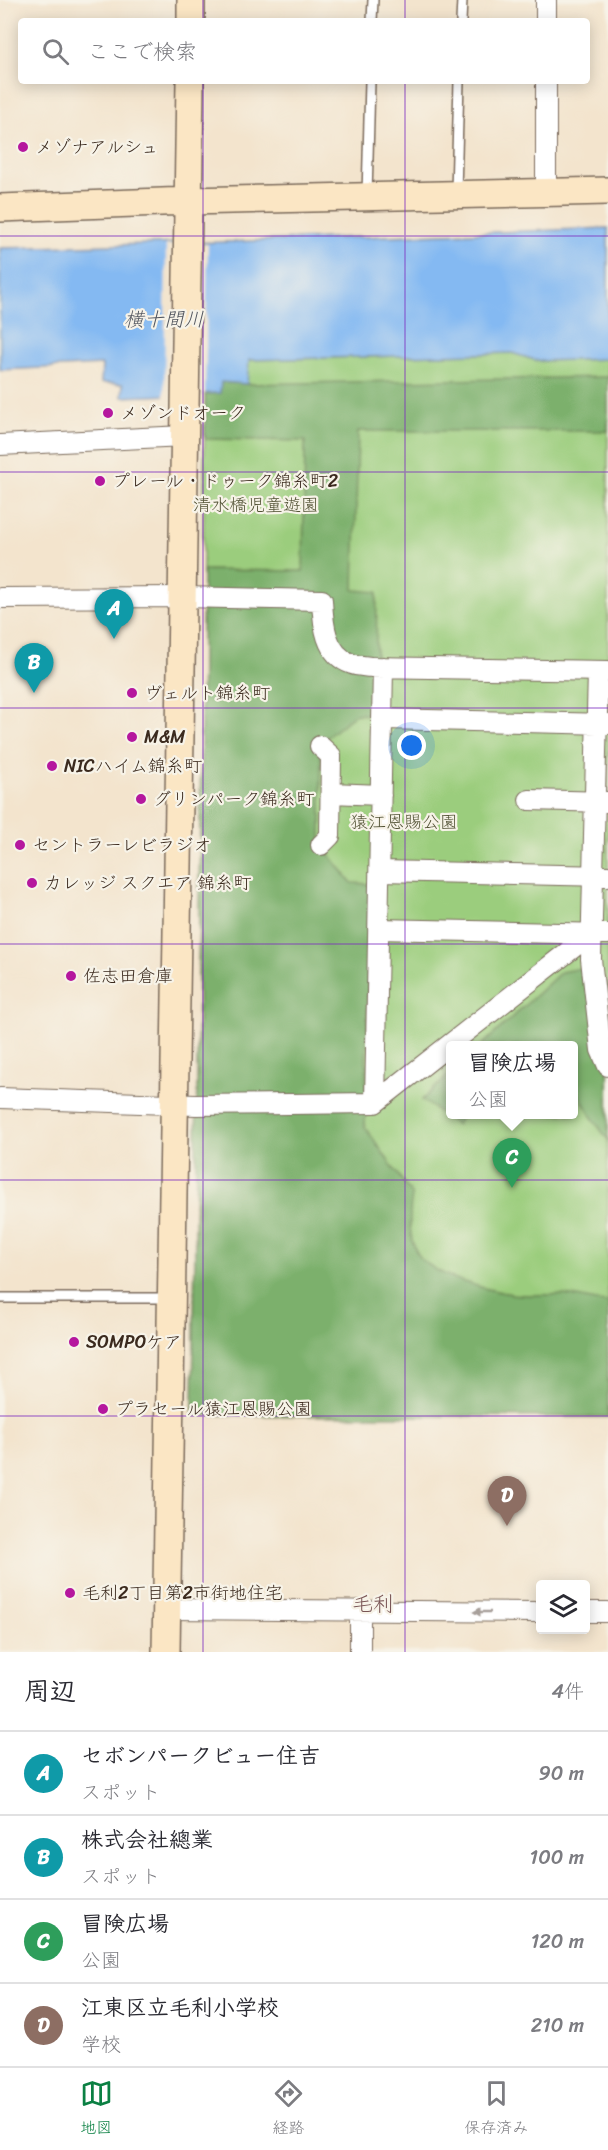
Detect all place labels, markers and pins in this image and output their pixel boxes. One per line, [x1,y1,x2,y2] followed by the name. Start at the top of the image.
[35,131,159,163] place label: メゾナアルシュ
[16,140,30,154] marker: メゾナアルシュ
[120,397,246,429] place label: メゾンドオーク
[101,406,115,420] marker: メゾンドオーク
[112,465,338,497] place label: プレール・ドゥーク錦糸町2
[93,474,107,488] marker: プレール・ドゥーク錦糸町2
[94,590,134,639] pin: A
[15,644,54,693] pin: B
[144,677,270,709] place label: ヴェルト錦糸町
[125,686,139,700] marker: ヴェルト錦糸町
[144,721,186,753] place label: M&M
[125,730,139,744] marker: M&M
[64,750,202,782] place label: NICハイム錦糸町
[45,759,59,773] marker: NICハイム錦糸町
[153,783,314,815] place label: グリンパーク錦糸町
[134,792,148,806] marker: グリンパーク錦糸町
[32,829,211,861] place label: セントラーレビラジオ
[13,838,27,852] marker: セントラーレビラジオ
[44,867,251,899] place label: カレッジ スクエア 錦糸町
[25,876,39,890] marker: カレッジ スクエア 錦糸町
[83,960,173,992] place label: 佐志田倉庫
[64,969,78,983] marker: 佐志田倉庫
[492,1138,532,1188] pin: C
[86,1326,182,1358] place label: SOMPOケア
[67,1335,81,1349] marker: SOMPOケア
[115,1393,312,1425] place label: プラセール猿江恩賜公園
[96,1402,110,1416] marker: プラセール猿江恩賜公園
[488,1476,526,1526] pin: D
[82,1577,283,1609] place label: 毛利2丁目第2市街地住宅
[63,1586,77,1600] marker: 毛利2丁目第2市街地住宅

